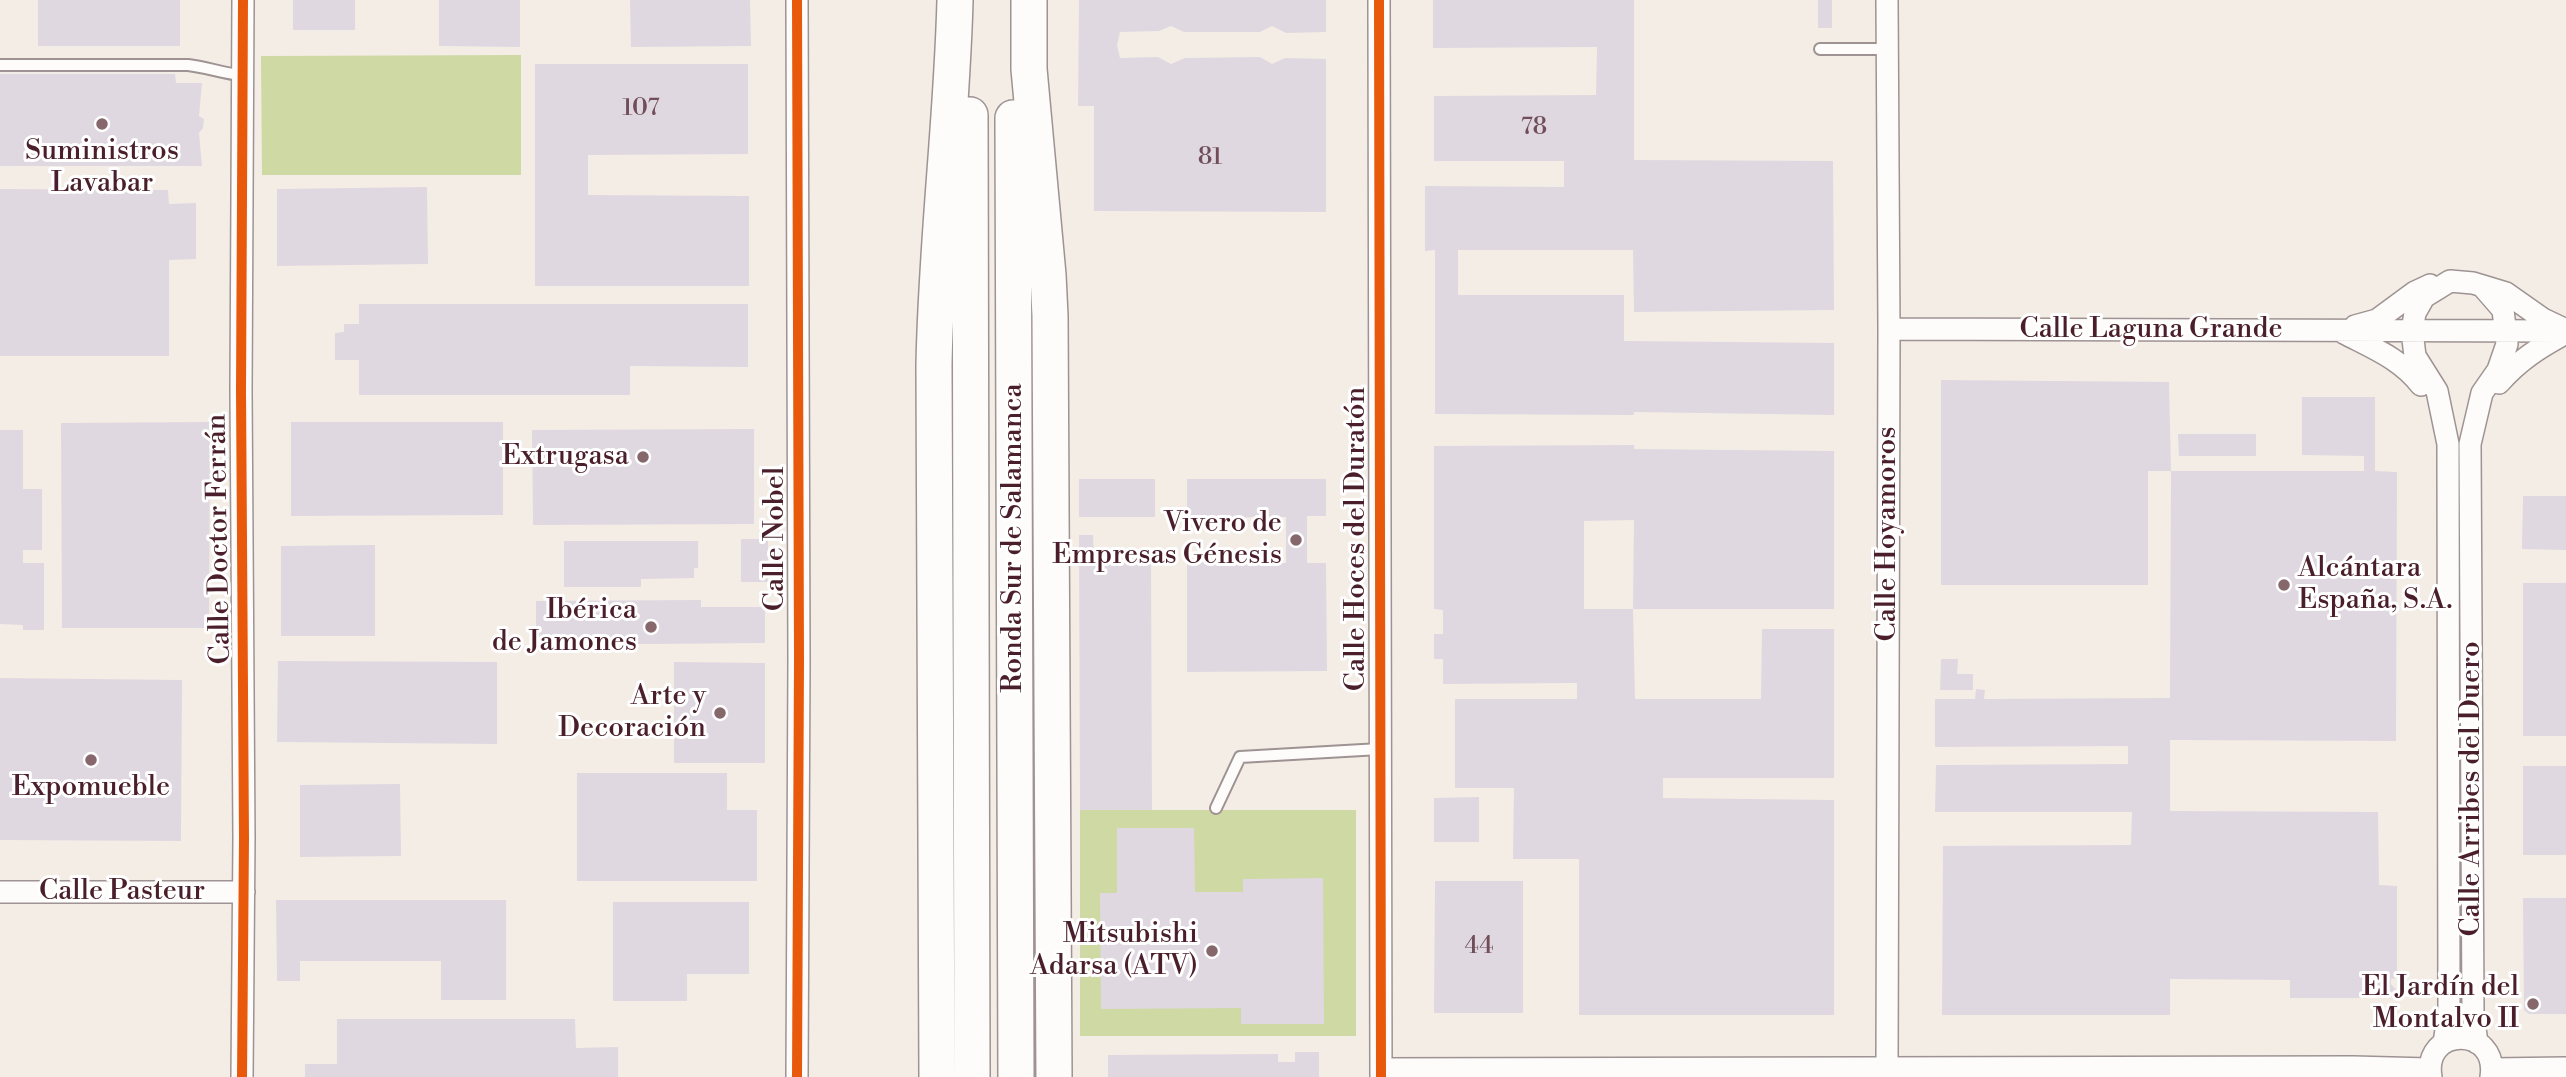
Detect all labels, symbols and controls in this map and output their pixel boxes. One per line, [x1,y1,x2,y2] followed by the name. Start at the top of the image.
[622,95,660,123] house number: 107
[1521,114,1547,142] house number: 78
[94,116,110,132] marker: Suministros Lavabar
[25,135,179,201] place label: Suministros Lavabar
[1198,144,1222,172] house number: 81
[2019,313,2283,347] street label: Calle Laguna Grande
[997,383,1031,693] street label: Ronda Sur de Salamanca
[1340,387,1374,691] street label: Calle Hoces del Duratón
[201,413,239,665] street label: Calle Doctor Ferrán
[1871,426,1905,642] street label: Calle Hoyamoros
[502,440,629,474] place label: Extrugasa
[635,449,651,465] marker: Extrugasa
[759,467,793,611] street label: Calle Nobel
[1052,507,1282,573] place label: Vivero de Empresas Génesis
[1288,532,1304,548] marker: Vivero de Empresas Génesis
[2298,552,2452,618] place label: Alcántara España, S.A.
[2276,577,2292,593] marker: Alcántara España, S.A.
[492,594,637,660] place label: Ibérica de Jamones
[643,619,659,635] marker: Ibérica de Jamones
[2455,641,2489,937] street label: Calle Arribes del Duero
[558,680,706,746] place label: Arte y Decoración
[712,705,728,721] marker: Arte y Decoración
[83,752,99,768] marker: Expomueble
[12,771,170,805] place label: Expomueble
[39,875,205,909] street label: Calle Pasteur
[1030,918,1198,984] place label: Mitsubishi Adarsa (ATV)
[1464,933,1494,961] house number: 44
[1204,943,1220,959] marker: Mitsubishi Adarsa (ATV)
[2362,971,2519,1037] place label: El Jardín del Montalvo II
[2525,996,2541,1012] marker: El Jardín del Montalvo II

